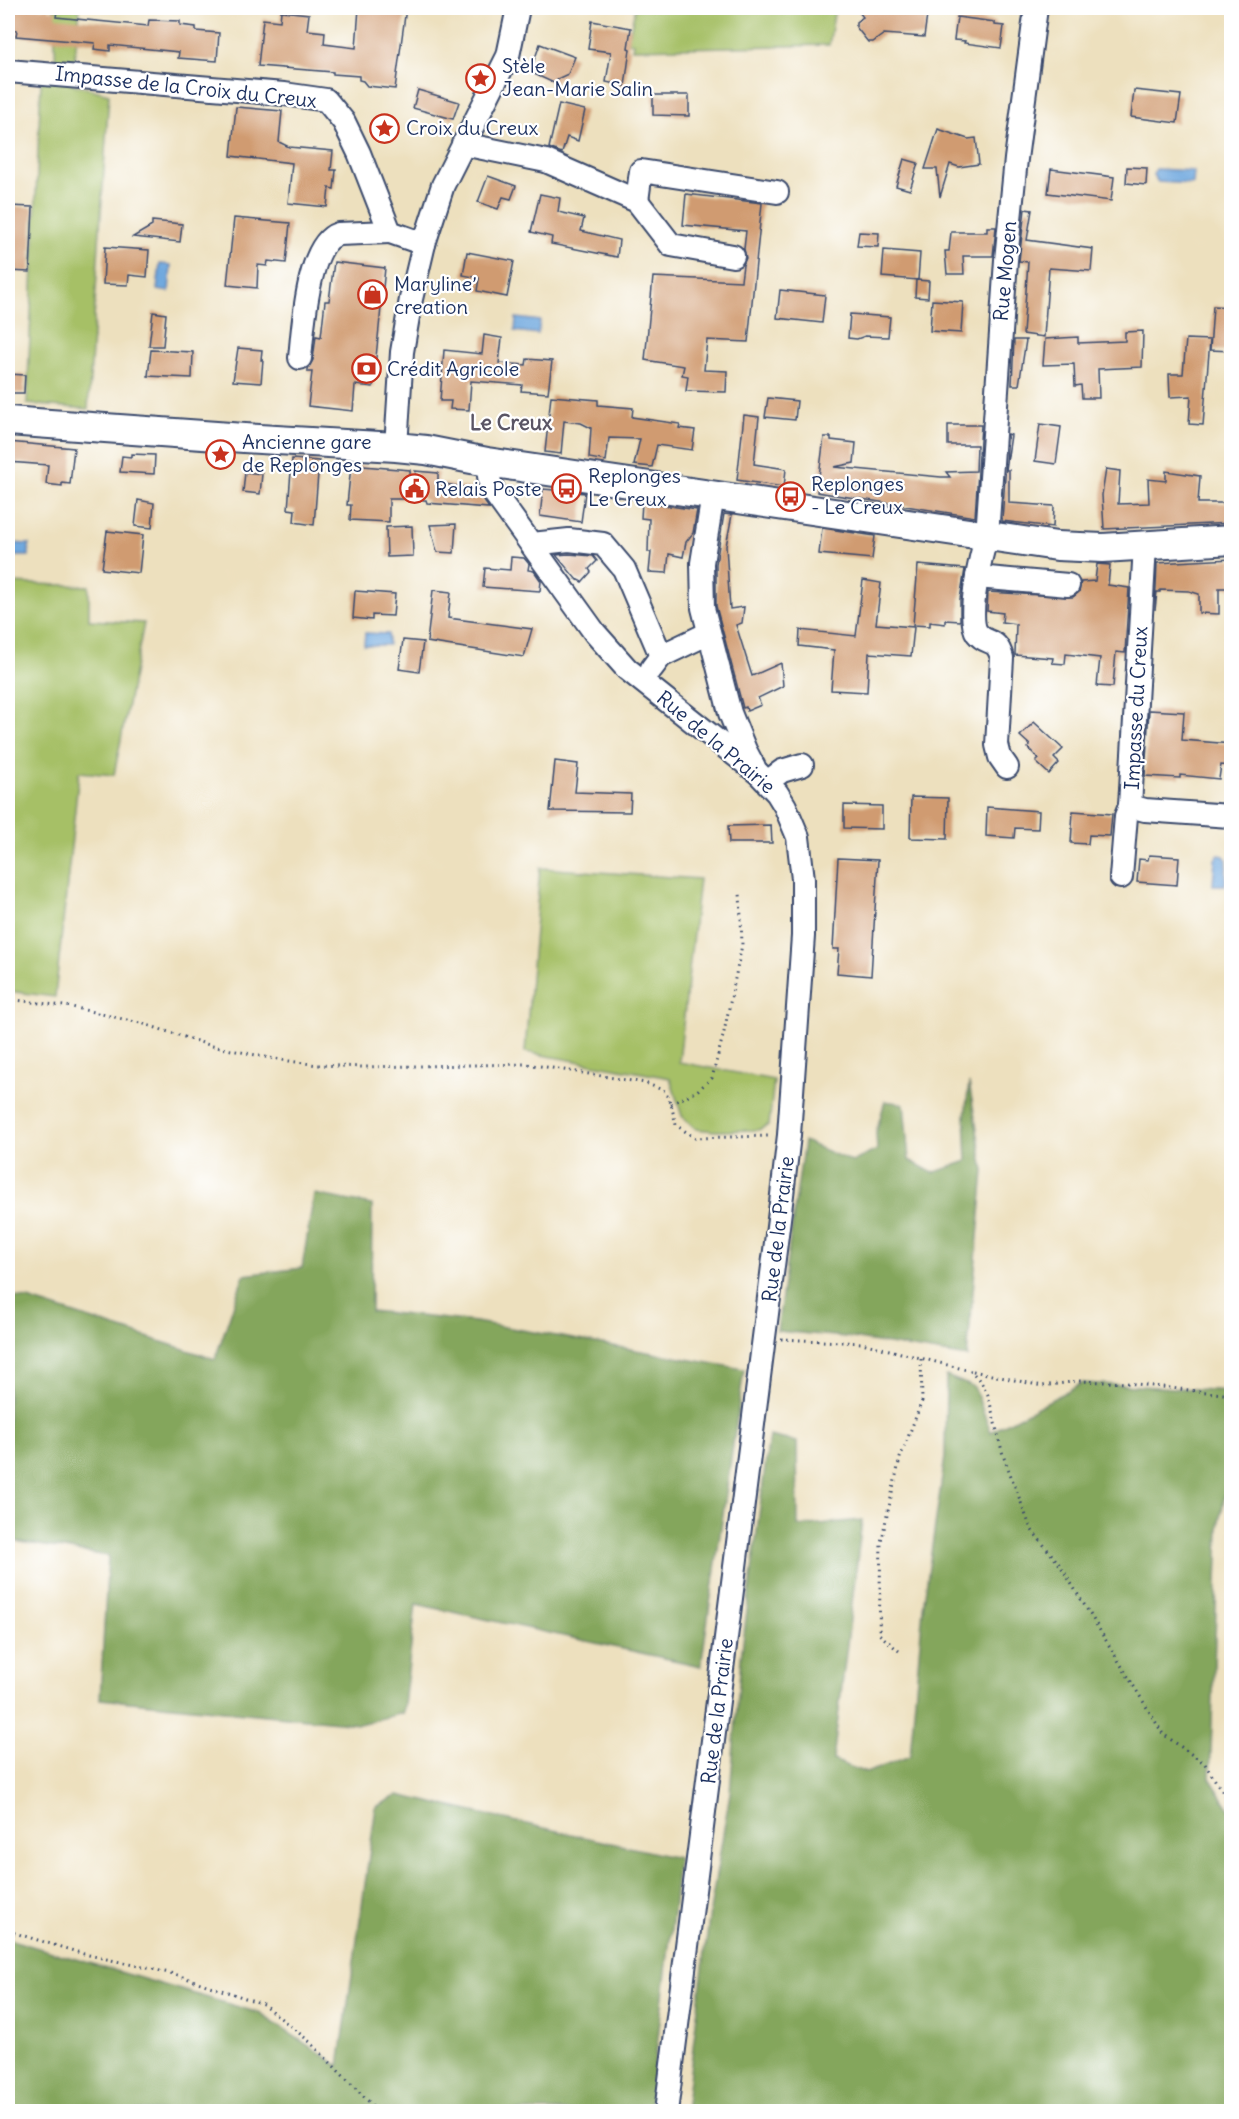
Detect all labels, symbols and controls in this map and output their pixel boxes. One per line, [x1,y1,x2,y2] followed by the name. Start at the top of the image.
[502,53,653,101] place label: Stèle Jean-Marie Salin
[54,60,318,113] street label: Impasse de la Croix du Creux
[465,62,497,94] place icon: Stèle Jean-Marie Salin
[369,112,401,144] place icon: Croix du Creux
[406,115,539,140] place label: Croix du Creux
[988,220,1021,322] street label: Rue Mogen
[394,271,477,319] place label: Maryline’ creation
[357,279,389,311] shop icon: Maryline’ creation
[350,353,382,385] bank icon: Crédit Agricole
[387,356,519,381] place label: Crédit Agricole
[470,409,553,436] district label: Le Creux
[242,429,371,477] place label: Ancienne gare de Replonges
[205,438,237,470] place icon: Ancienne gare de Replonges
[588,463,681,511] place label: Replonges Le Creux
[811,471,904,519] place label: Replonges - Le Creux
[551,472,583,504] bus stop icon: Replonges Le Creux
[398,473,430,505] public building icon: Relais Poste
[435,476,542,501] place label: Relais Poste
[774,480,806,512] bus stop icon: Replonges - Le Creux
[1119,625,1152,790] street label: Impasse du Creux
[652,685,781,798] street label: Rue de la Prairie
[756,1155,799,1303] street label: Rue de la Prairie
[695,1637,738,1785] street label: Rue de la Prairie

